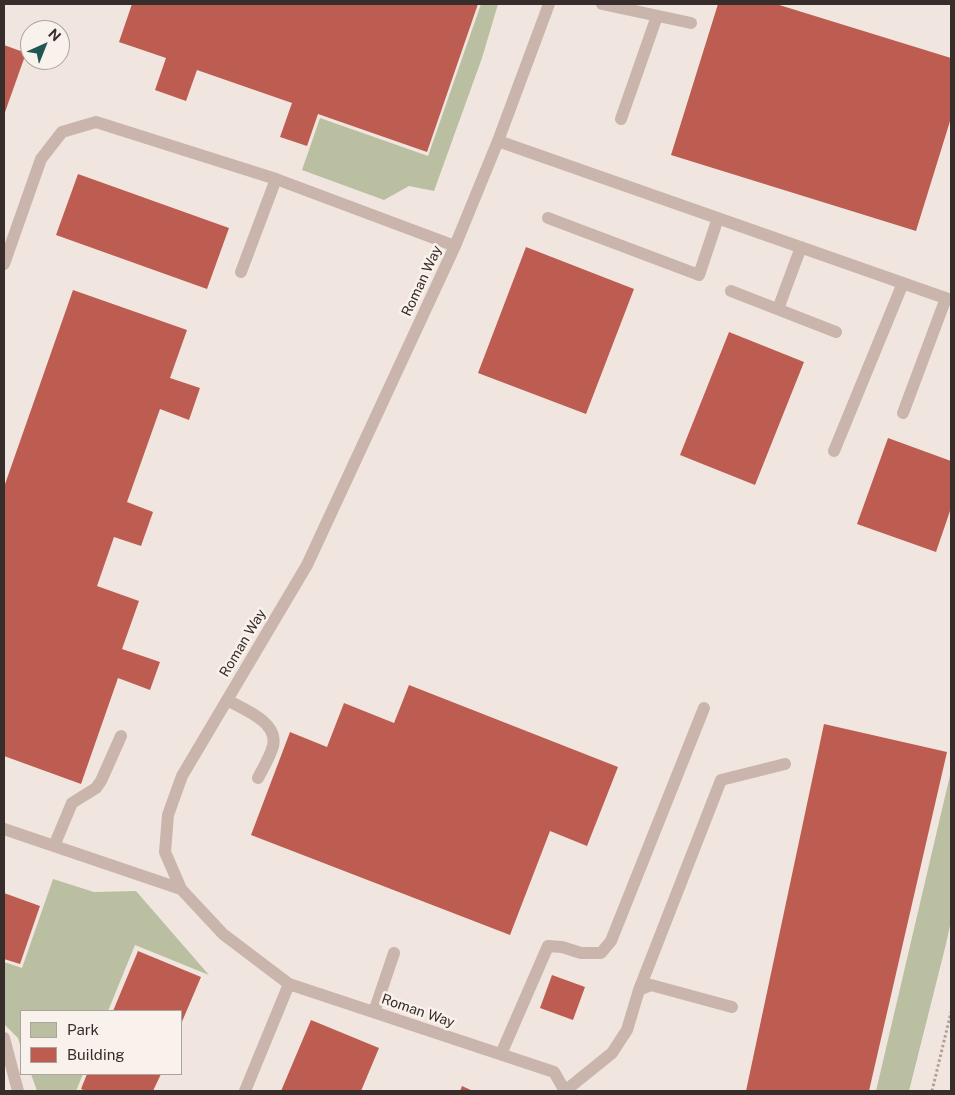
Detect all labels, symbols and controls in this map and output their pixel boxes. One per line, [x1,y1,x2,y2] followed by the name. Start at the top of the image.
[20,20,70,70] north arrow
[45,25,64,44] text: N
[398,243,446,319] street label: Roman Way
[216,606,270,680] street label: Roman Way
[379,991,457,1031] street label: Roman Way
[20,1010,182,1075] legend
[67,1021,99,1038] text: Park
[67,1046,125,1063] text: Building

